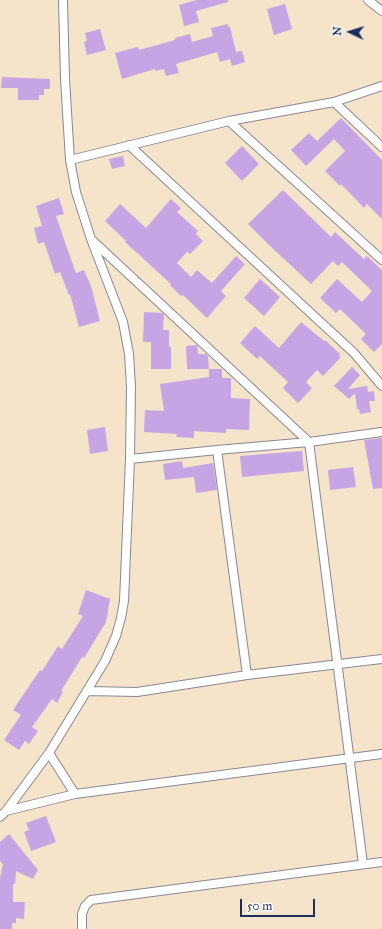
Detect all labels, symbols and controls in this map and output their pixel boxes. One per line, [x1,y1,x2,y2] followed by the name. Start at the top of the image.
[330,12,370,52] north arrow
[331,26,344,36] text: N
[242,891,317,917] scale bar
[247,899,272,913] text: 50 m

